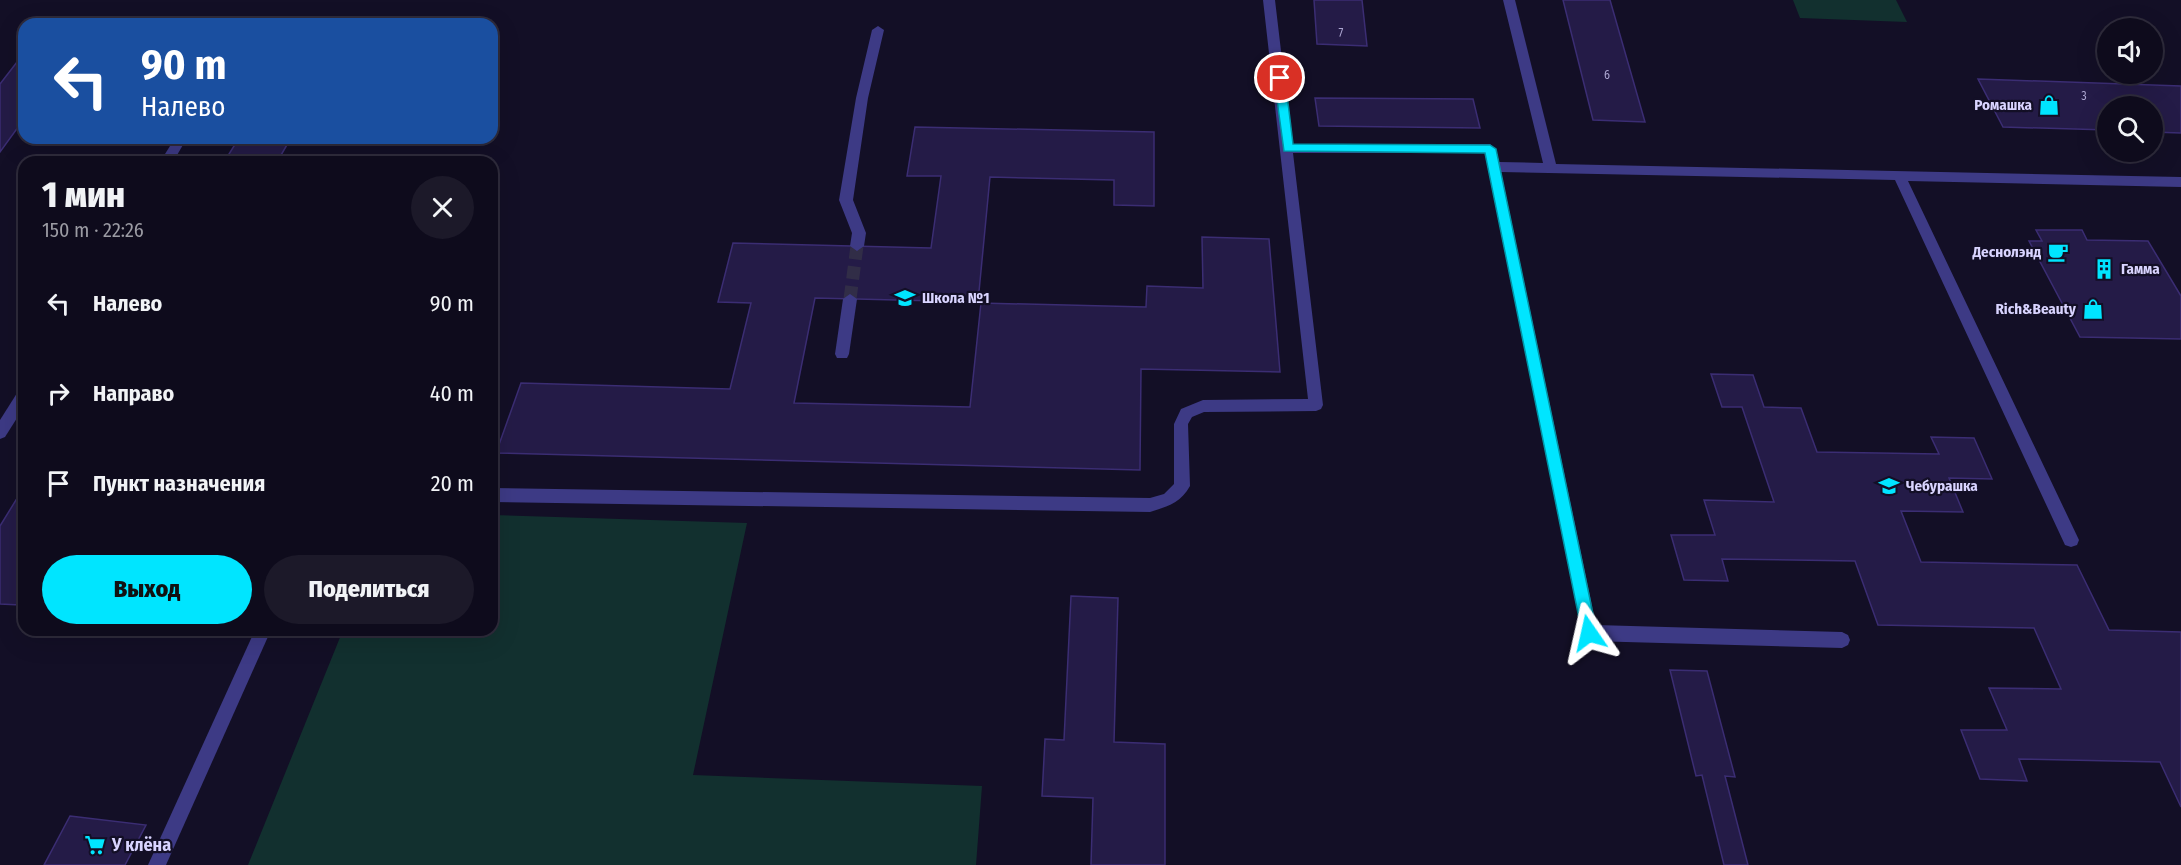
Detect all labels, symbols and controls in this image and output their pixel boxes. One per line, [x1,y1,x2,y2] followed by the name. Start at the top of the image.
[2097,18,2163,162] map controls
[2097,18,2163,84] button: sound
[1339,26,1344,40] house number: 7
[141,40,226,90] text: 90 m
[42,42,120,120] icon: left
[1254,52,1305,103] pin
[1263,61,1296,94] icon: arrive
[1604,68,1610,82] house number: 6
[2081,89,2087,103] house number: 3
[141,91,225,123] text: Налево
[2037,93,2061,117] shop icon: Ромашка
[1974,96,2033,114] place label: Ромашка
[2097,96,2163,162] button: search
[42,173,125,217] text: 1 мин
[411,176,474,239] button: close
[42,218,144,242] text: 150 m · 22:26
[2046,240,2070,264] cafe icon: Деснолэнд
[1971,243,2041,261] place label: Деснолэнд
[2092,257,2116,281] building icon: Гамма
[2121,260,2160,278] place label: Гамма
[893,286,917,310] school or university icon: Школа №1
[42,287,75,320] icon: left
[922,289,990,307] place label: Школа №1
[93,290,162,317] text: Налево
[430,290,474,317] text: 90 m
[2081,297,2105,321] shop icon: Rich&Beauty
[1995,300,2077,318] place label: Rich&Beauty
[42,377,75,410] icon: right
[93,380,174,407] text: Направо
[430,380,474,407] text: 40 m
[42,467,75,500] icon: arrive
[93,470,265,497] text: Пункт назначения
[431,470,474,497] text: 20 m
[1877,474,1901,498] school or university icon: Чебурашка
[1906,477,1978,495] place label: Чебурашка
[42,555,252,624] button: Выход
[264,555,474,624] button: Поделиться
[1557,601,1621,665] position arrow
[83,833,107,857] supermarket icon: У клёна
[111,834,171,856] place label: У клёна

